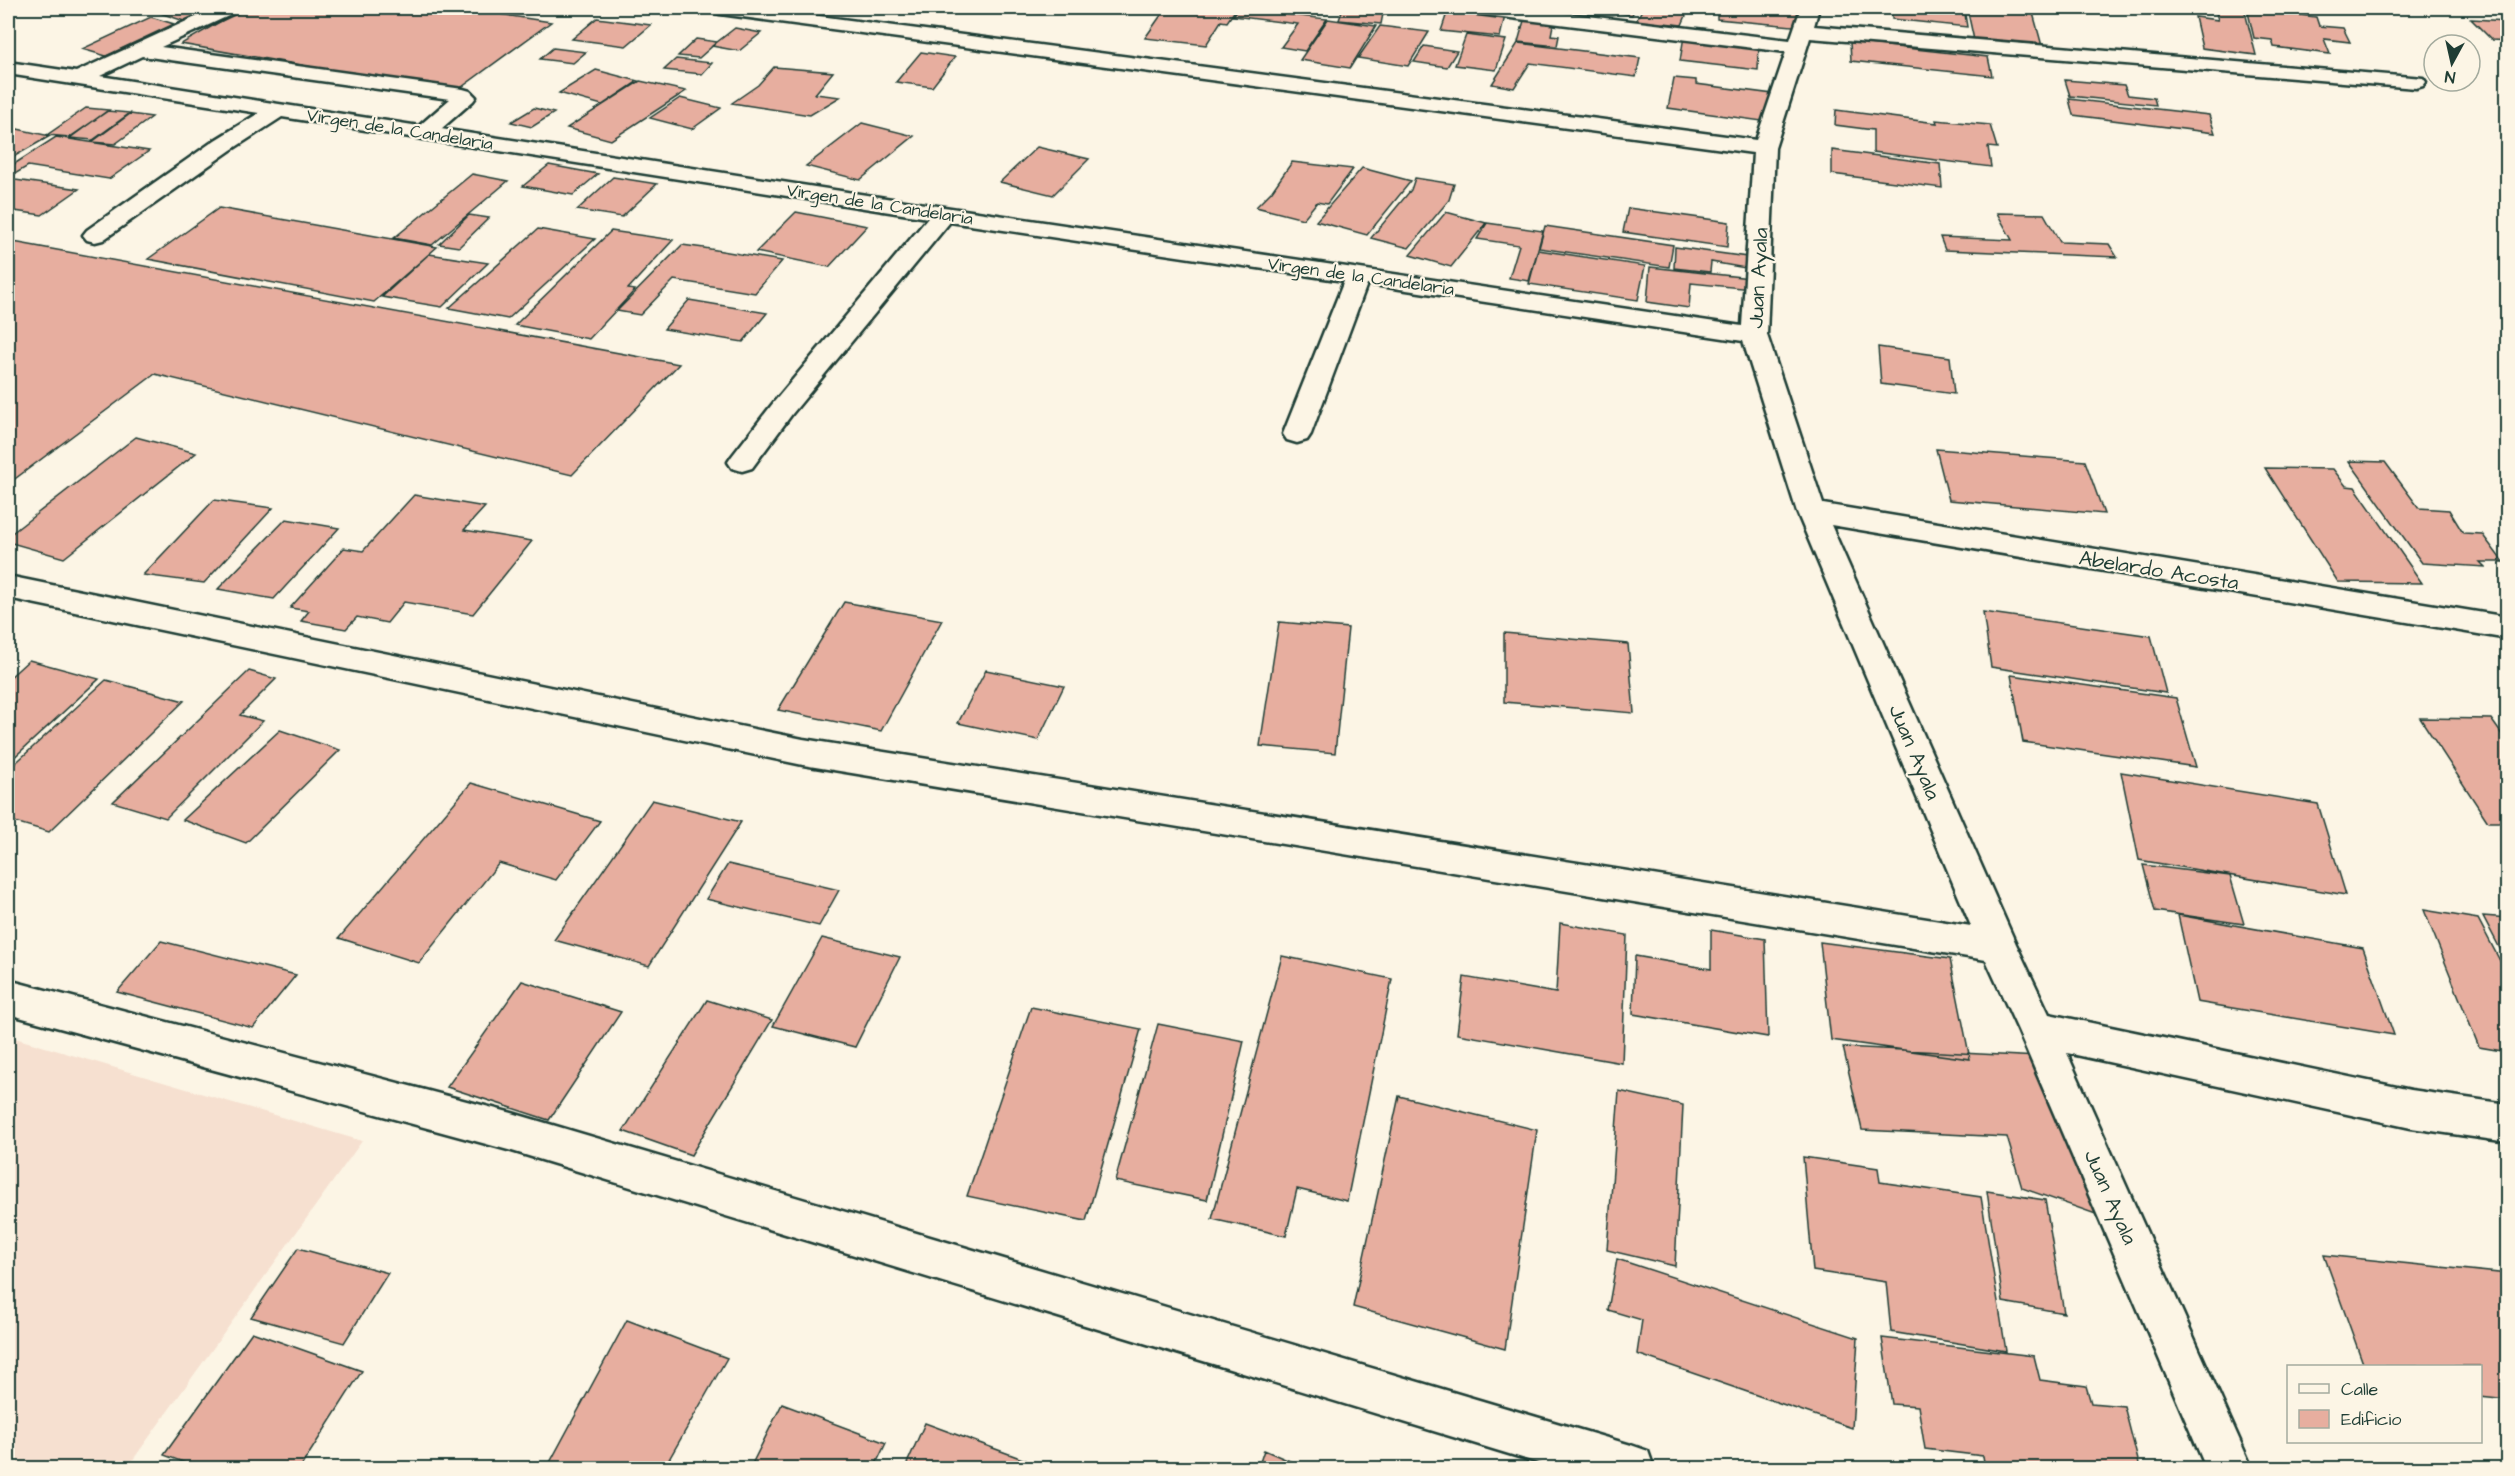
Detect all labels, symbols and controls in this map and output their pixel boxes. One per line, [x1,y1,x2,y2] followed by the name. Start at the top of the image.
[2422,33,2482,93] north arrow
[2444,65,2457,88] text: N
[305,102,495,158] street label: Virgen de la Candelaria
[785,177,975,233] street label: Virgen de la Candelaria
[1741,227,1778,329] street label: Juan Ayala
[1266,251,1456,303] street label: Virgen de la Candelaria
[2077,544,2241,597] street label: Abelardo Acosta
[1880,700,1948,805] street label: Juan Ayala
[2075,1145,2144,1250] street label: Juan Ayala
[2287,1365,2482,1443] legend
[2341,1377,2379,1402] text: Calle
[2341,1407,2401,1432] text: Edificio

